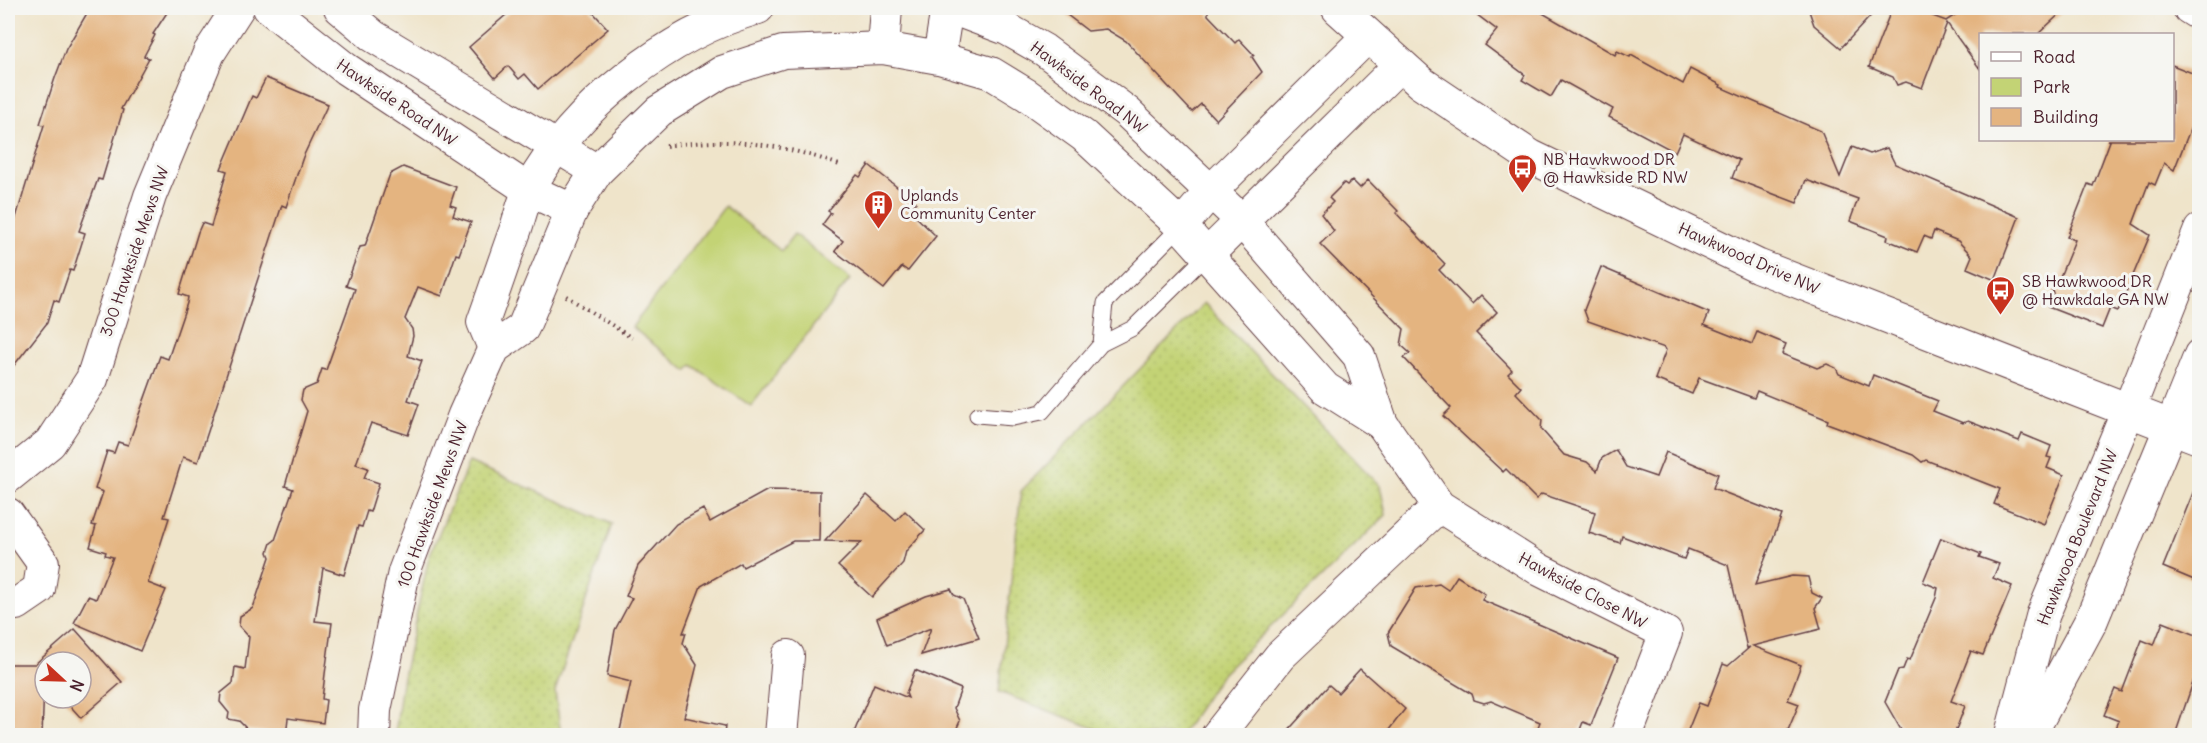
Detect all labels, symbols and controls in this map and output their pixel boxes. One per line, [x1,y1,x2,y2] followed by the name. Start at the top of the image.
[1979,33,2174,141] legend
[1027,37,1152,138] street label: Hawkside Road NW
[2033,45,2076,68] text: Road
[333,54,461,150] street label: Hawkside Road NW
[2033,75,2070,98] text: Park
[2033,105,2098,128] text: Building
[1543,149,1688,187] place label: NB Hawkwood DR @ Hawkside RD NW
[1506,152,1538,194] bus stop icon: NB Hawkwood DR @ Hawkside RD NW
[95,163,173,339] street label: 300 Hawkside Mews NW
[900,185,1037,223] place label: Uplands Community Center
[863,188,895,230] building icon: Uplands Community Center
[1675,218,1823,298] street label: Hawkwood Drive NW
[2022,271,2169,309] place label: SB Hawkwood DR @ Hawkdale GA NW
[1985,274,2017,316] bus stop icon: SB Hawkwood DR @ Hawkdale GA NW
[393,417,472,590] street label: 100 Hawkside Mews NW
[2032,446,2122,628] street label: Hawkwood Boulevard NW
[1515,548,1651,632] street label: Hawkside Close NW
[33,650,93,710] north arrow
[66,677,88,694] text: N

